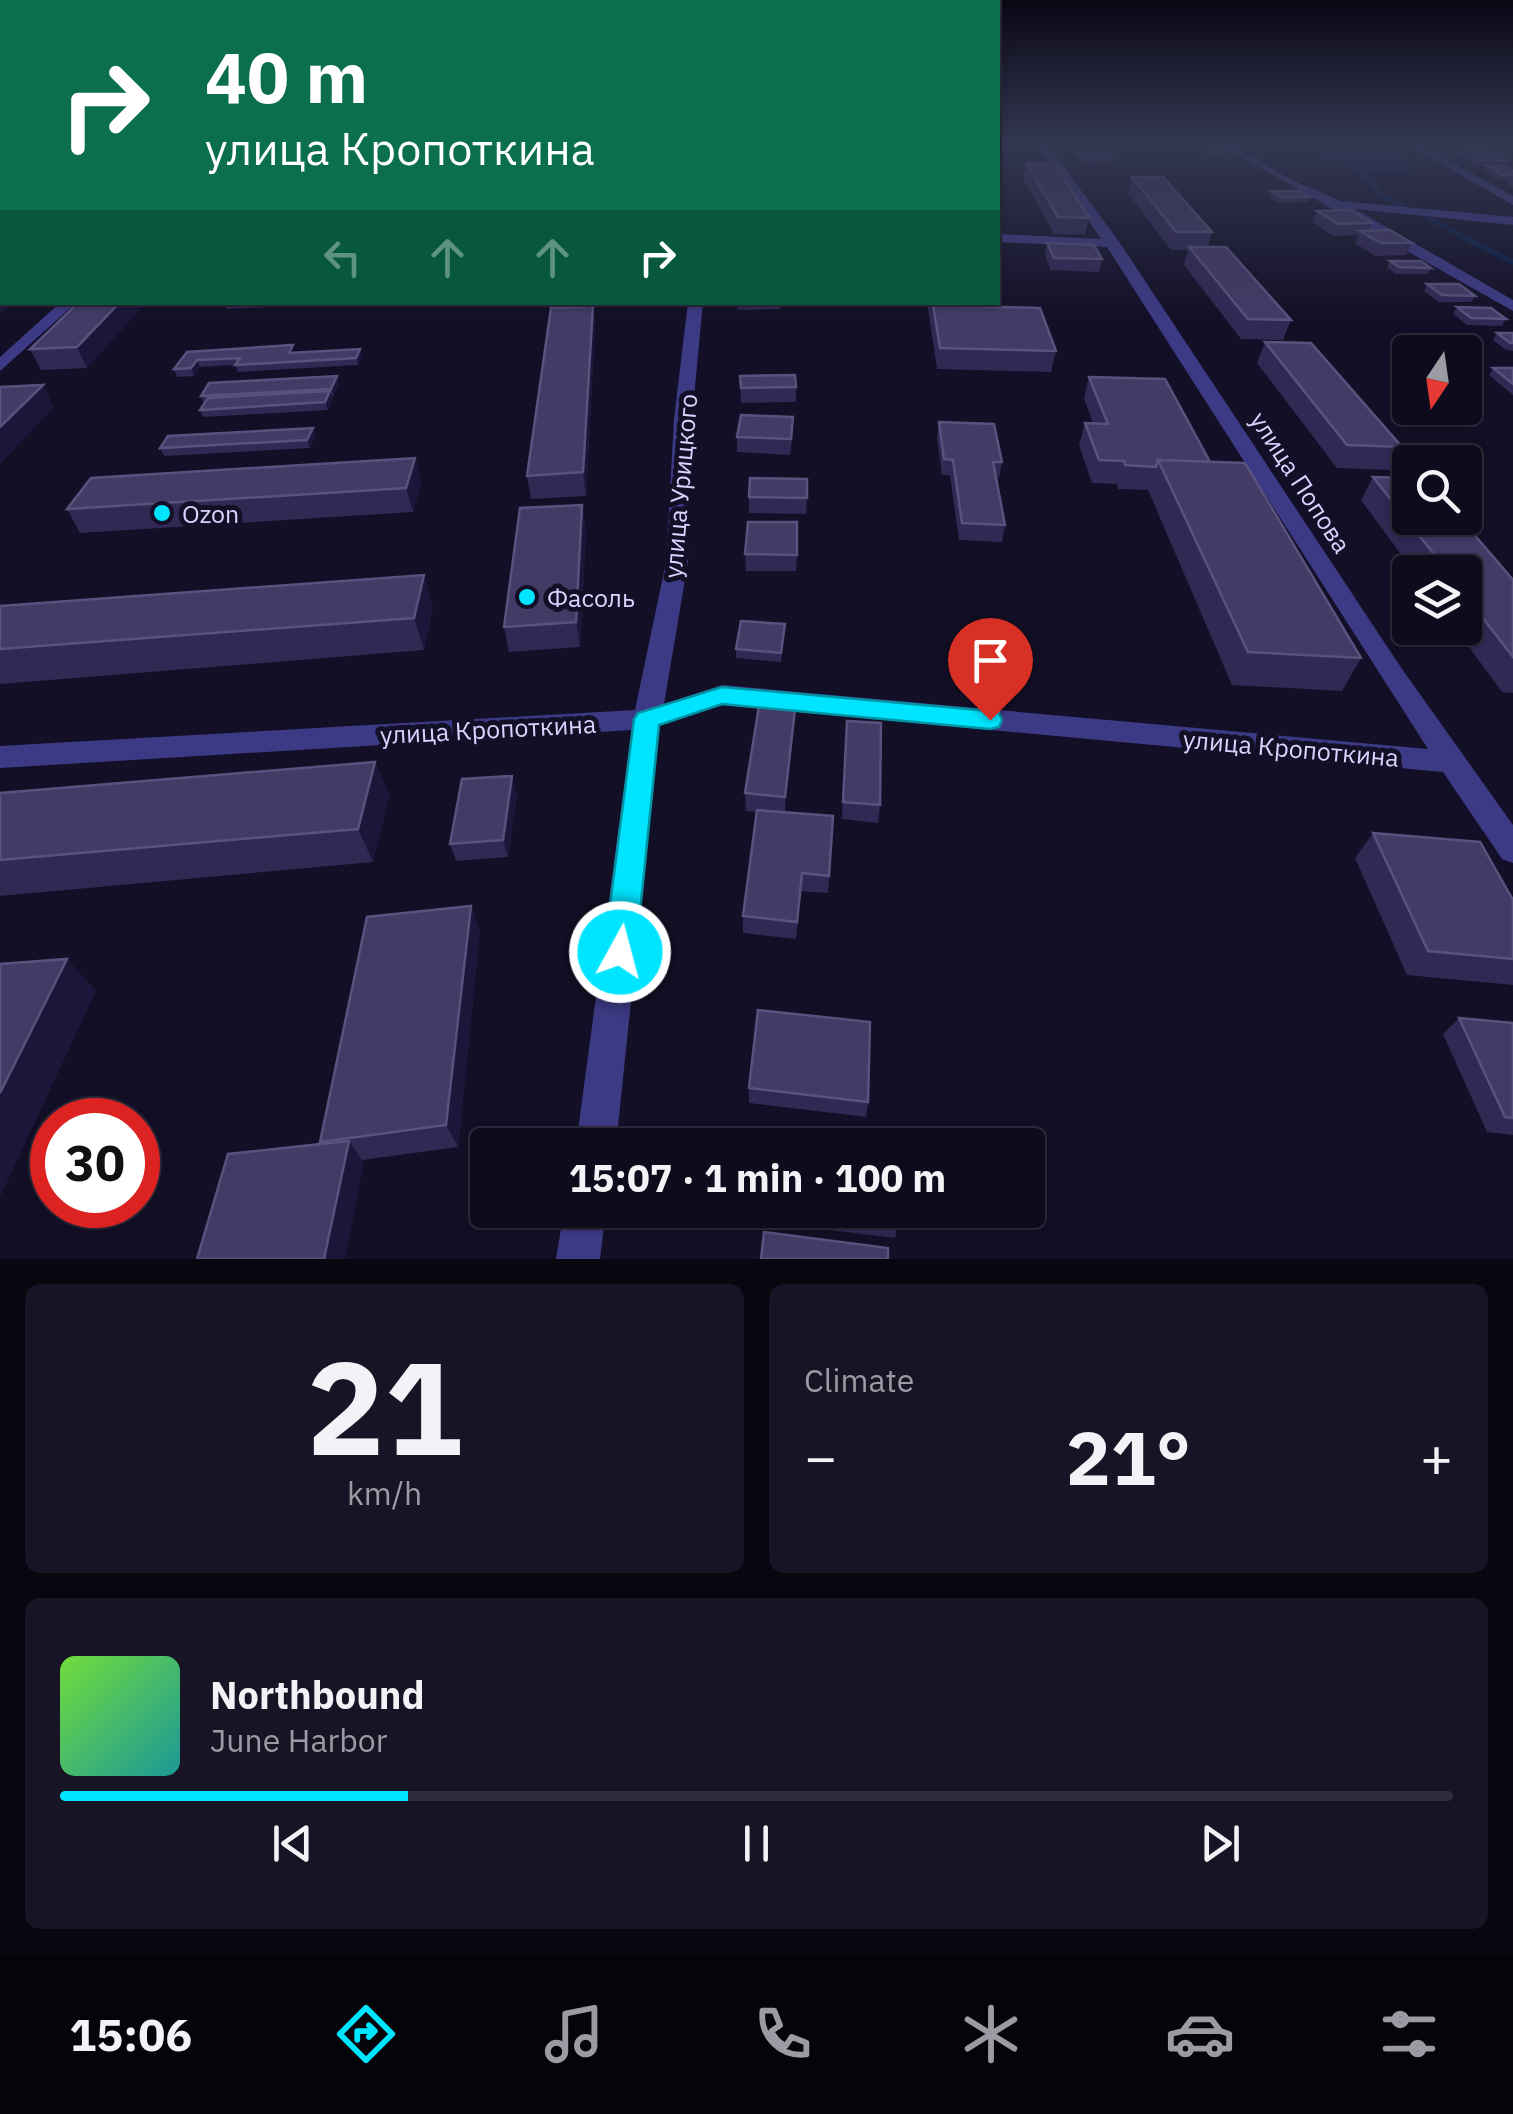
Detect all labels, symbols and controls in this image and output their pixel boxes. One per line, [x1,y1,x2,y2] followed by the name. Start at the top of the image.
[205,31,368,122] text: 40 m
[40,40,170,170] icon: right
[205,119,595,177] text: улица Кропоткина
[315,230,370,285] icon: left
[420,230,475,285] icon: ahead
[525,230,580,285] icon: ahead
[630,230,685,285] icon: right
[1392,335,1482,425] north arrow
[1392,335,1482,645] map controls
[655,392,705,580] street label: улица Урицкого
[1243,405,1359,559] street label: улица Попова
[1392,445,1482,535] button: search
[182,497,239,530] place label: Ozon
[151,502,173,524] marker: Ozon
[1392,555,1482,645] button: layers
[547,581,635,614] place label: Фасоль
[516,586,538,608] marker: Фасоль
[948,618,1033,721] pin
[963,633,1018,688] icon: arrive
[379,707,597,751] street label: улица Кропоткина
[1182,722,1400,774] street label: улица Кропоткина
[568,900,672,1004] position arrow
[30,1098,160,1228] speed limit sign: 30
[569,1153,946,1202] text: 15:07 · 1 min · 100 m
[306,1322,463,1491] text: 21
[804,1359,914,1401] text: Climate
[1066,1408,1191,1506] text: 21°
[804,1421,837,1492] text: −
[1420,1421,1453,1492] text: +
[347,1472,422,1514] text: km/h
[210,1670,425,1719] text: Northbound
[210,1719,387,1761] text: June Harbor
[265,1816,320,1871] icon: previous
[729,1816,784,1871] icon: pause
[1193,1816,1248,1871] icon: next
[331,1999,401,2069] icon: directions
[539,1999,609,2069] icon: music
[748,1999,818,2069] icon: phone
[956,1999,1026,2069] icon: climate
[1165,1999,1235,2069] icon: car
[1374,1999,1444,2069] icon: filters
[69,2005,192,2063] text: 15:06

